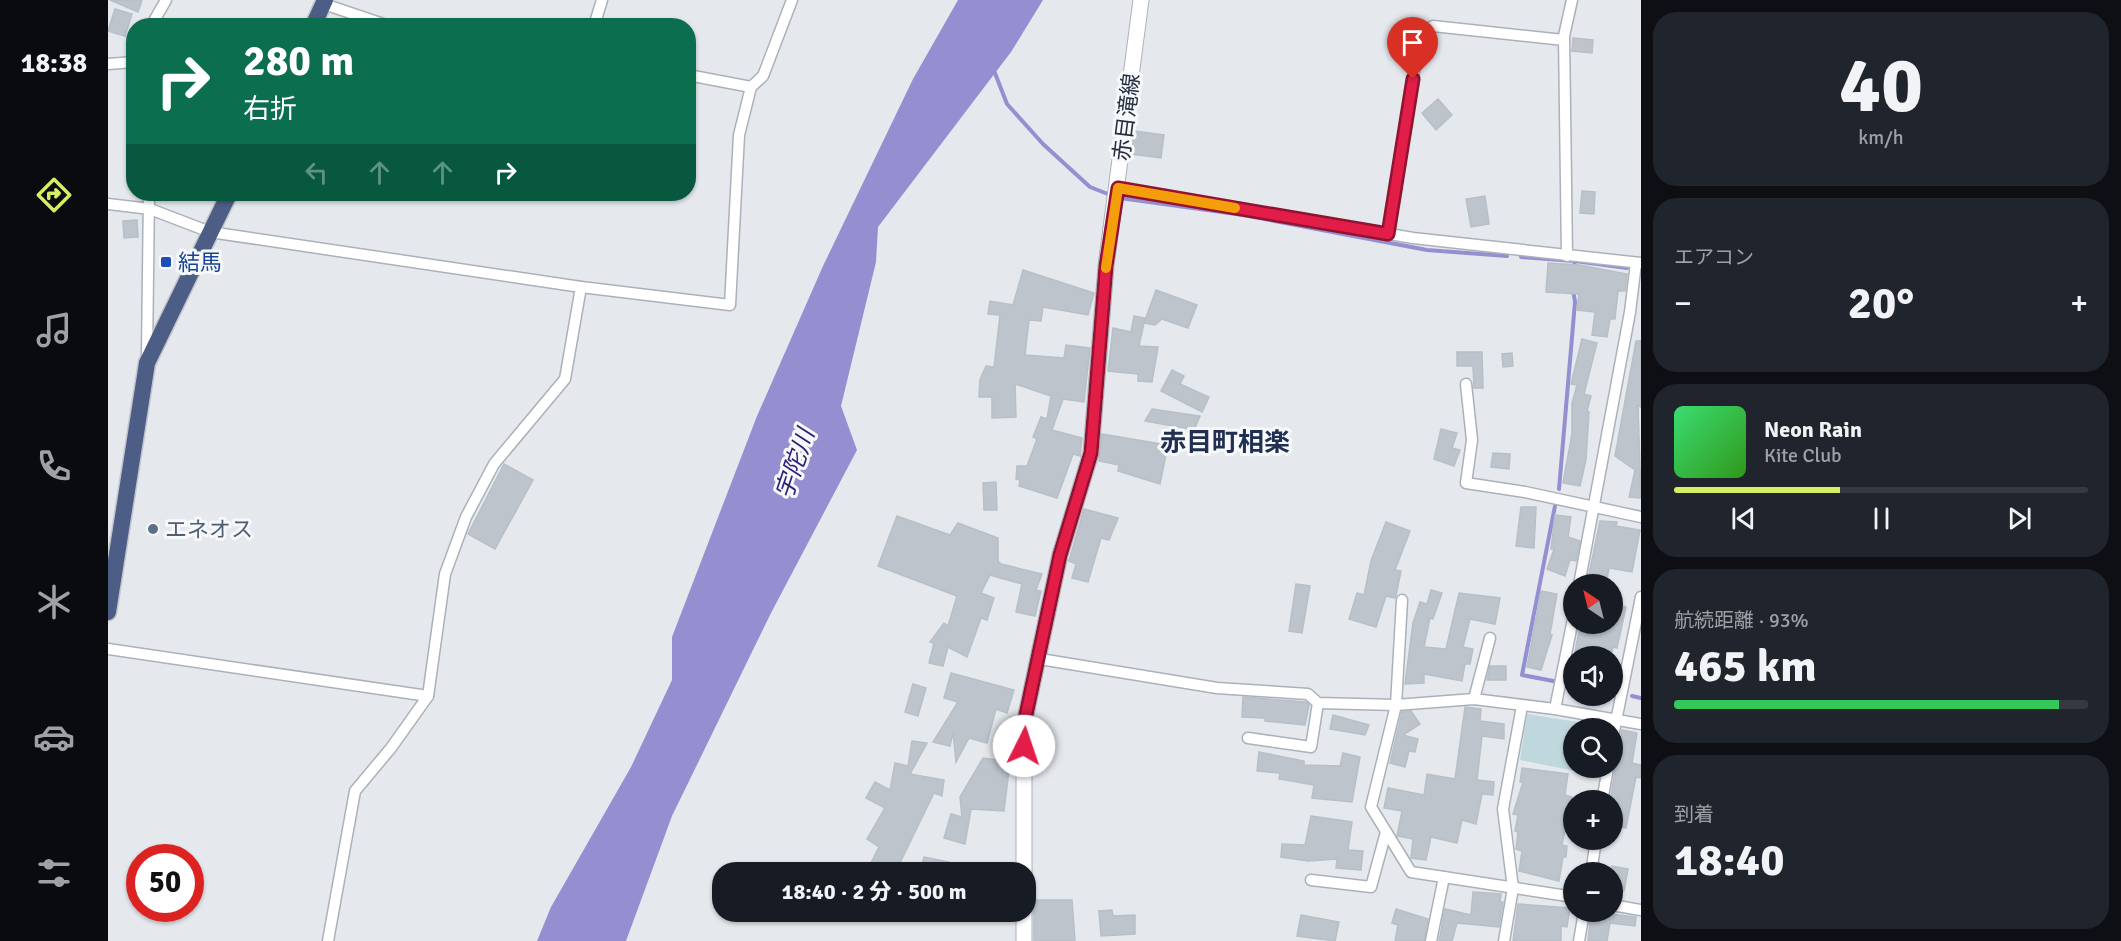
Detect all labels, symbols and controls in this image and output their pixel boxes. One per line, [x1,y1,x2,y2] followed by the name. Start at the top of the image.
[1387,17,1438,79] pin
[1396,26,1429,59] icon: arrive
[243,36,354,87] text: 280 m
[1839,38,1923,134] text: 40
[144,42,222,120] icon: right
[21,47,87,80] text: 18:38
[1108,72,1145,162] street label: 赤目滝線
[243,93,297,126] text: 右折
[1858,125,1904,150] text: km/h
[300,156,333,189] icon: left
[363,156,396,189] icon: ahead
[426,156,459,189] icon: ahead
[489,156,522,189] icon: right
[33,174,75,216] icon: directions
[1674,245,1754,270] text: エアコン
[178,249,222,276] place label: 結馬
[159,255,173,269] marker: 結馬
[1848,276,1914,331] text: 20°
[1674,283,1692,324] text: −
[2070,283,2088,324] text: +
[33,309,75,351] icon: music
[1764,416,1862,443] text: Neon Rain
[769,422,822,503] water label: 宇陀川
[1160,427,1290,459] district label: 赤目町相楽
[1764,443,1842,468] text: Kite Club
[33,445,75,487] icon: phone
[1727,502,1760,535] icon: previous
[1865,502,1898,535] icon: pause
[2003,502,2036,535] icon: next
[165,516,253,543] place label: エネオス
[146,522,160,536] marker: エネオス
[1563,574,1623,634] north arrow
[1563,574,1623,922] map controls
[33,581,75,623] icon: climate
[1674,608,1809,633] text: 航続距離 · 93%
[1674,639,1817,694] text: 465 km
[1563,646,1623,706] button: sound
[992,714,1056,778] position arrow
[33,716,75,758] icon: car
[1563,718,1623,778] button: search
[1563,790,1623,850] button: +
[1674,802,1714,827] text: 到着
[1674,833,1784,888] text: 18:40
[126,844,204,922] speed limit sign: 50
[33,852,75,894] icon: filters
[1563,862,1623,922] button: −
[782,878,966,905] text: 18:40 · 2 分 · 500 m

